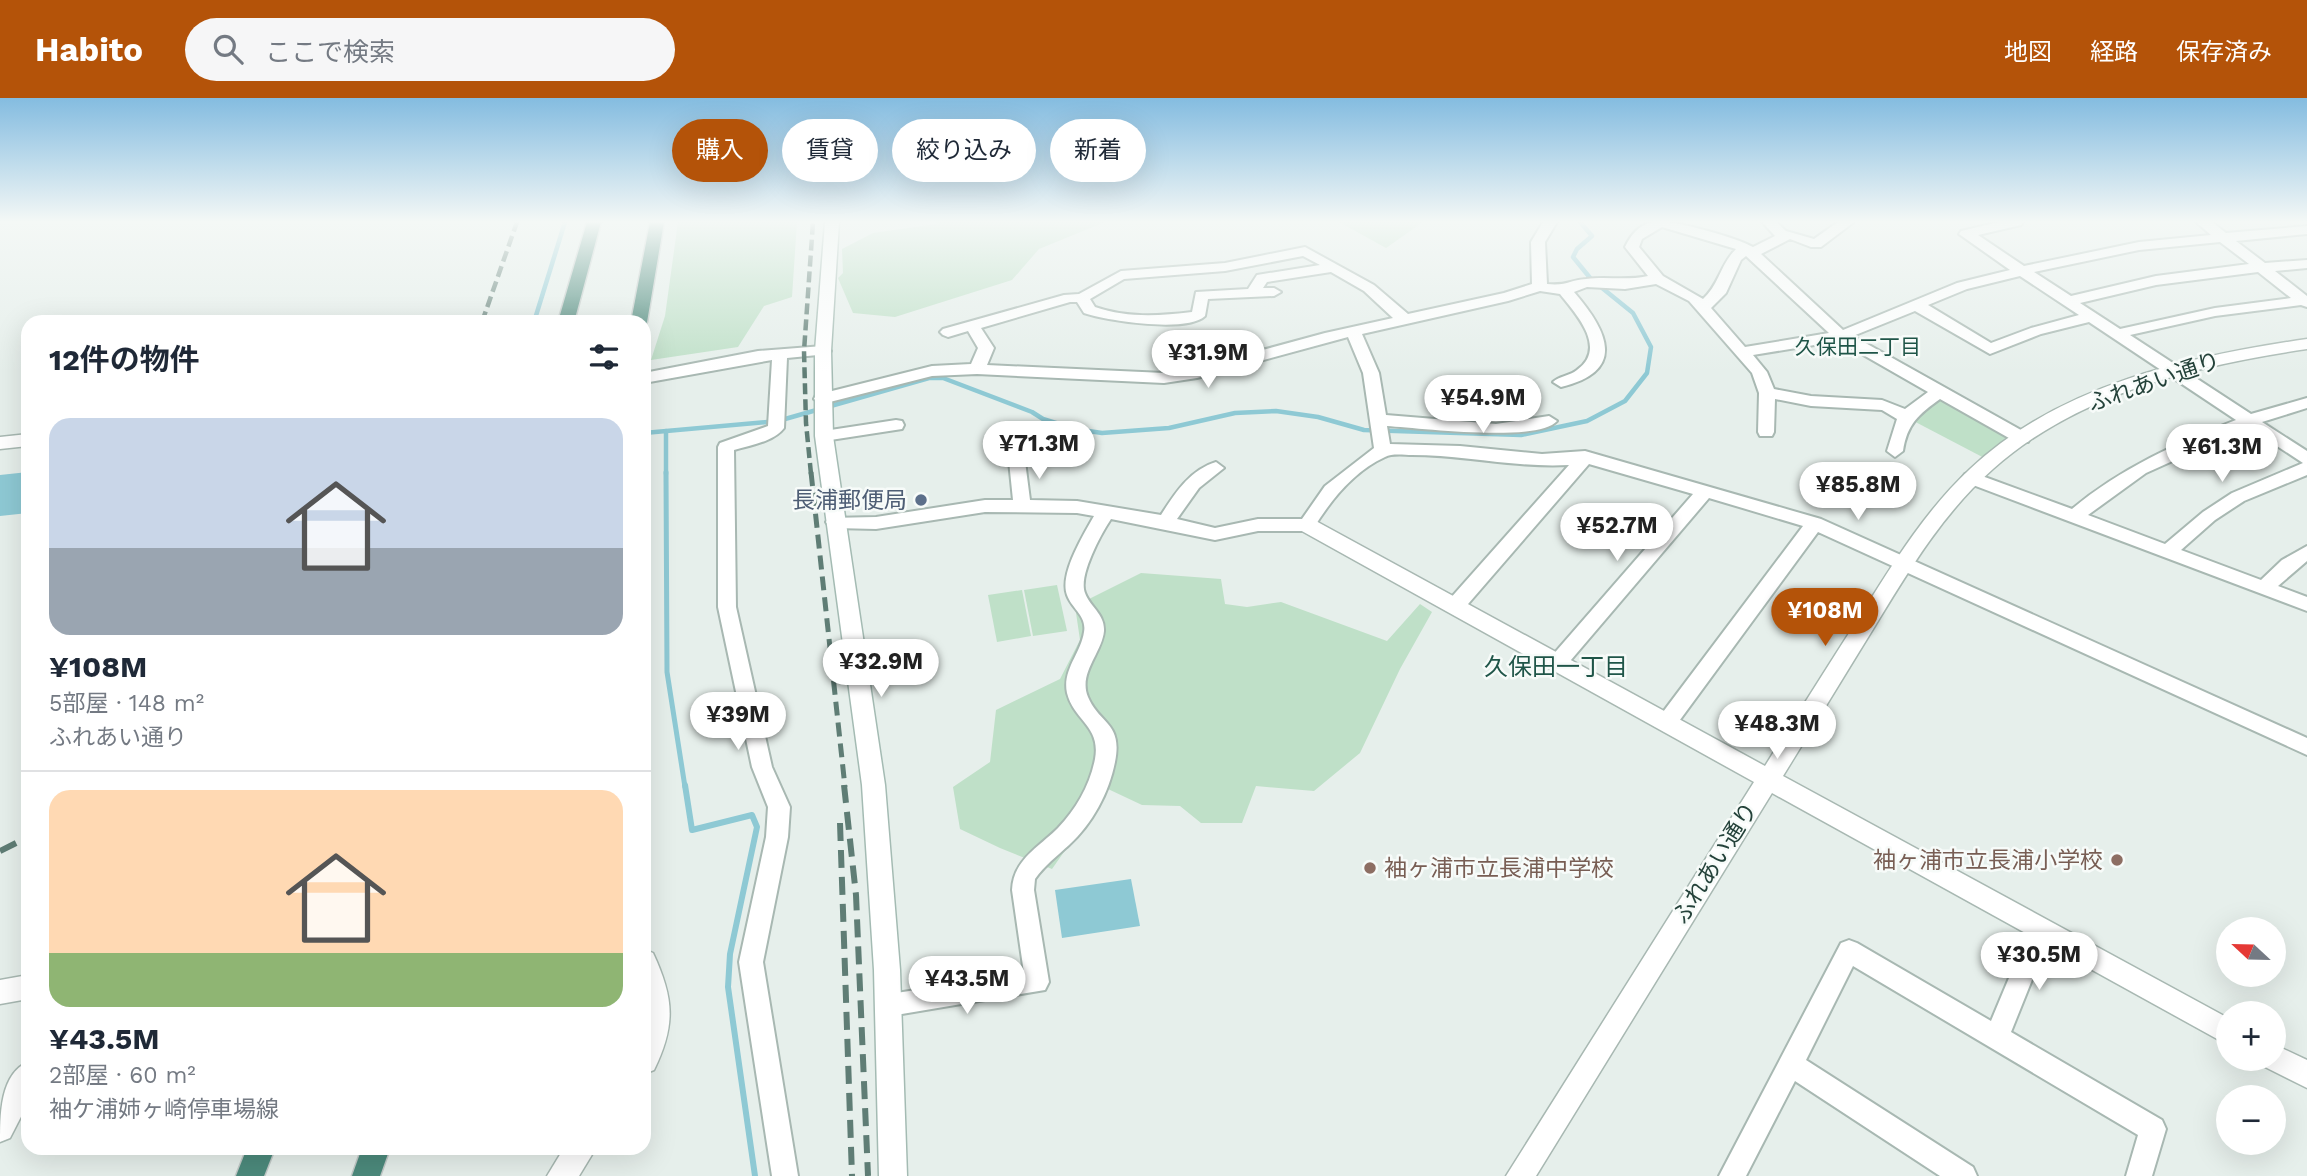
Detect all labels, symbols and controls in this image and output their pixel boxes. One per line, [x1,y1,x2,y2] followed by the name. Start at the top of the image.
[185,18,675,81] search box
[35,30,143,69] text: Habito
[209,30,247,68] icon: search
[265,37,395,67] text: ここで検索
[2004,38,2052,66] text: 地図
[2090,38,2138,66] text: 経路
[2176,38,2272,66] text: 保存済み
[672,119,768,182] chip: 購入
[782,119,878,182] chip: 賃貸
[892,119,1036,182] chip: 絞り込み
[1050,119,1146,182] chip: 新着
[1151,330,1265,390] pin: ¥31.9M
[1795,334,1921,359] district label: 久保田二丁目
[585,338,623,376] icon: filters
[1168,339,1248,366] text: ¥31.9M
[49,342,200,377] text: 12件の物件
[2084,347,2224,417] street label: ふれあい通り
[1426,376,1540,435] pin: ¥54.9M
[1440,384,1526,411] text: ¥54.9M
[982,422,1096,481] pin: ¥71.3M
[2165,424,2279,484] pin: ¥61.3M
[999,430,1079,457] text: ¥71.3M
[2182,433,2262,460] text: ¥61.3M
[1801,462,1915,522] pin: ¥85.8M
[273,463,399,589] icon: home
[1815,471,1901,498] text: ¥85.8M
[792,487,907,514] place label: 長浦郵便局
[913,492,929,508] marker: 長浦郵便局
[1560,504,1674,563] pin: ¥52.7M
[1576,512,1658,539] text: ¥52.7M
[1776,588,1874,648] pin: ¥108M
[1787,597,1863,624] text: ¥108M
[824,640,938,699] pin: ¥32.9M
[839,648,923,675] text: ¥32.9M
[49,649,147,684] text: ¥108M
[1484,653,1628,681] district label: 久保田一丁目
[49,690,204,717] text: 5部屋 · 148 m²
[697,692,779,752] pin: ¥39M
[706,701,770,728] text: ¥39M
[1720,702,1834,761] pin: ¥48.3M
[1734,710,1820,737] text: ¥48.3M
[49,724,187,751] text: ふれあい通り
[1667,797,1763,929] street label: ふれあい通り
[273,835,399,961] icon: home
[1873,847,2103,874] place label: 袖ヶ浦市立長浦小学校
[2109,852,2125,868] marker: 袖ヶ浦市立長浦小学校
[1384,855,1614,882] place label: 袖ヶ浦市立長浦中学校
[1362,860,1378,876] marker: 袖ヶ浦市立長浦中学校
[2216,917,2286,987] north arrow
[2216,917,2286,1155] map controls
[1982,932,2096,992] pin: ¥30.5M
[1997,941,2081,968] text: ¥30.5M
[910,956,1024,1016] pin: ¥43.5M
[925,965,1009,992] text: ¥43.5M
[2216,1001,2286,1071] button: +
[49,1021,160,1056] text: ¥43.5M
[49,1062,196,1089] text: 2部屋 · 60 m²
[2216,1085,2286,1155] button: −
[49,1096,279,1123] text: 袖ケ浦姉ヶ崎停車場線

